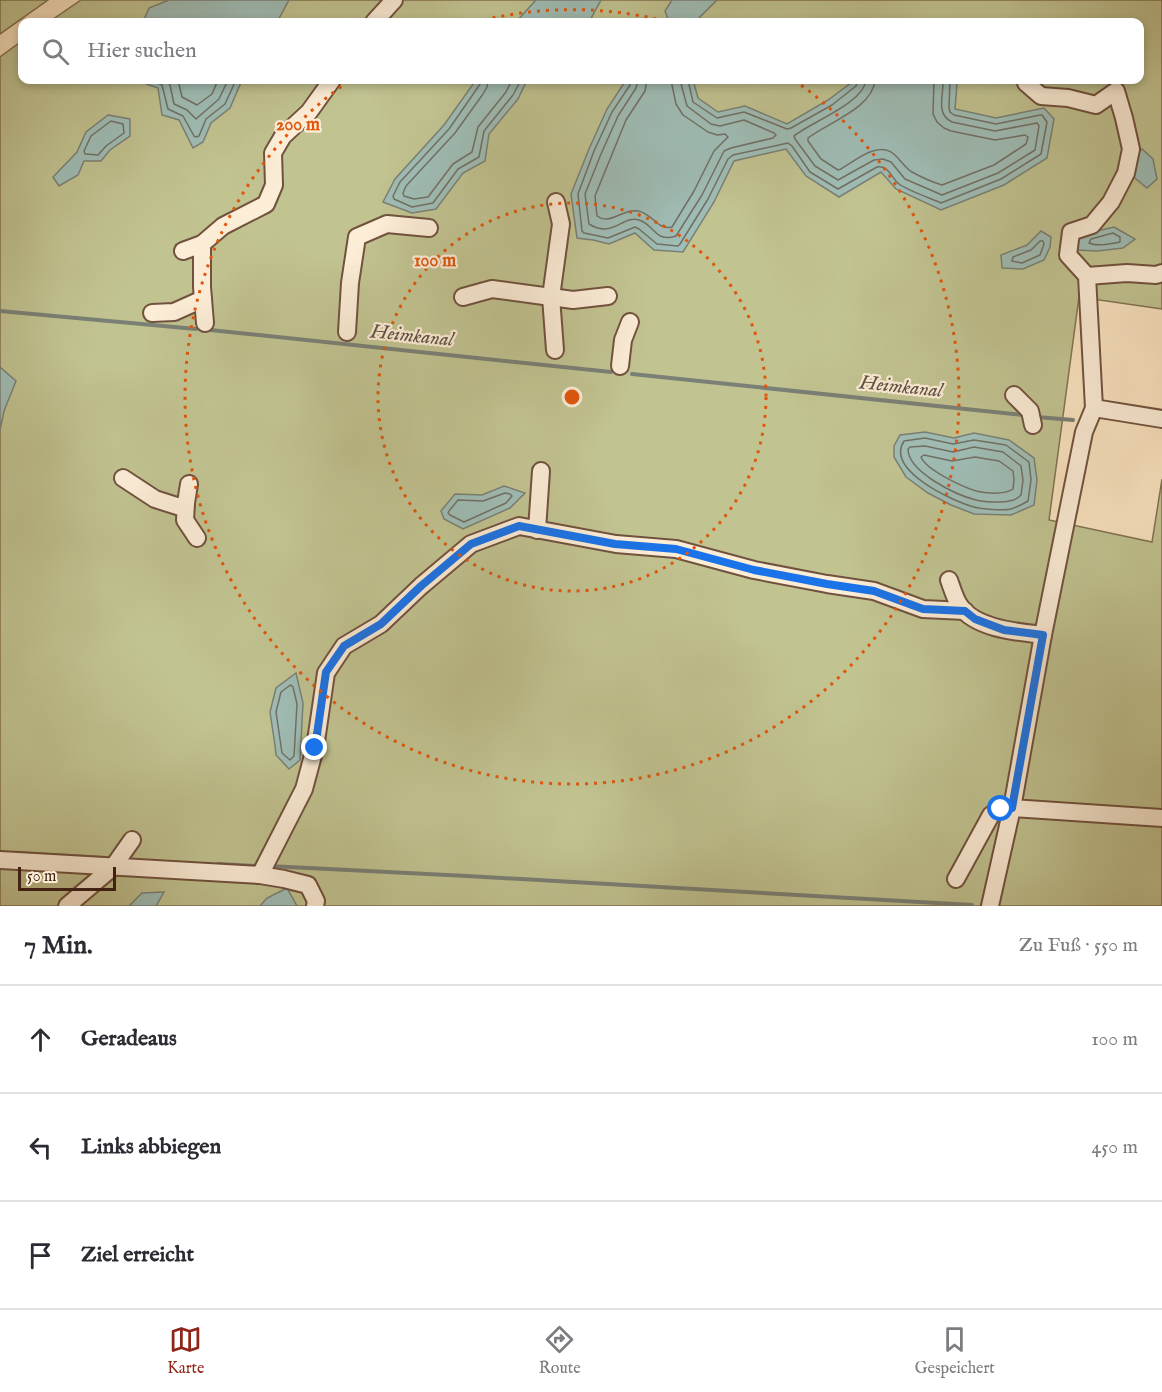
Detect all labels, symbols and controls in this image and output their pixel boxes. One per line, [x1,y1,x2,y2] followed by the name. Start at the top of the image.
[18,18,1144,84] search box
[39,35,72,68] icon: search
[87,37,197,65] text: Hier suchen
[276,114,320,137] text: 200 m
[414,250,456,273] text: 100 m
[368,319,457,353] water label: Heimkanal
[857,370,946,404] water label: Heimkanal
[562,387,582,407] centre of rings
[301,734,327,760] route end
[987,795,1013,821] route start
[18,864,116,892] scale bar
[27,867,56,887] text: 50 m
[24,929,93,962] text: 7 Min.
[1019,933,1138,958] text: Zu Fuß · 550 m
[24,1023,57,1056] icon: ahead
[81,1025,177,1053] text: Geradeaus
[1091,1027,1138,1052] text: 100 m
[24,1131,57,1164] icon: left
[81,1133,221,1161] text: Links abbiegen
[1091,1135,1138,1160] text: 450 m
[24,1239,57,1272] icon: arrive
[81,1241,194,1269] text: Ziel erreicht
[167,1323,204,1379] tab: Karte
[539,1323,581,1379] tab: Route
[915,1323,995,1379] tab: Gespeichert

